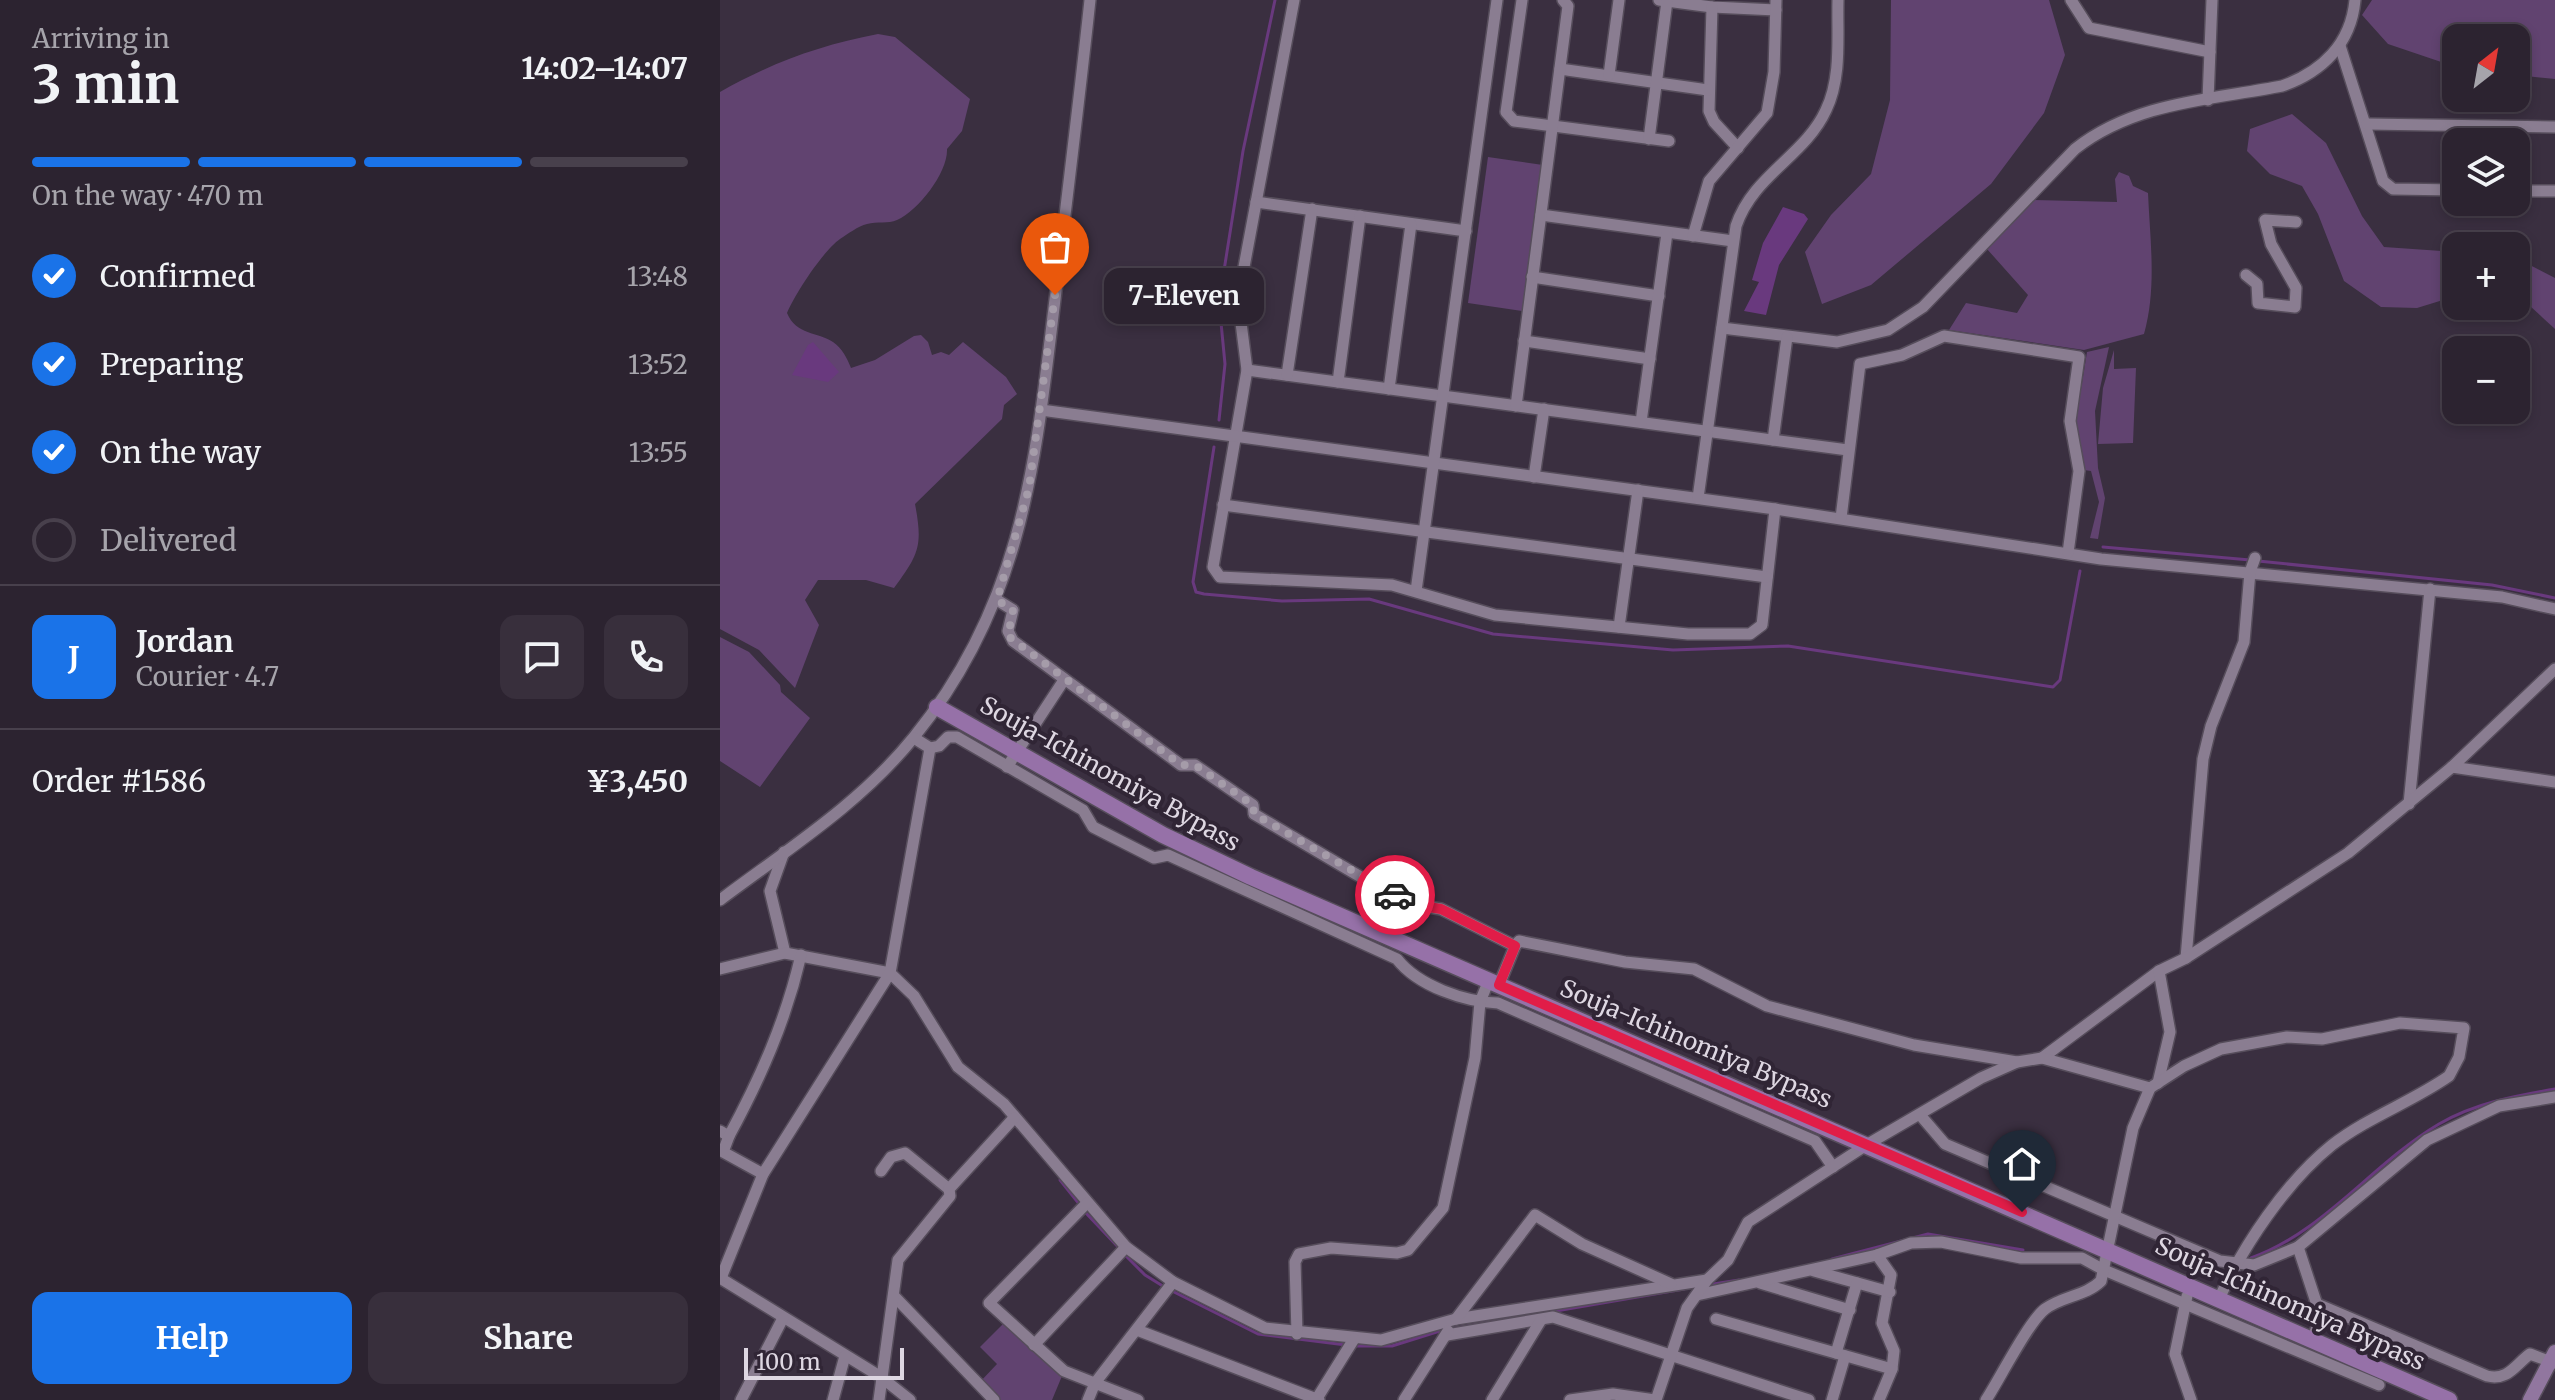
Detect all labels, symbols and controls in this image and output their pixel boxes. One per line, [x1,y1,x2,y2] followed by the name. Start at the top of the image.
[32,22,170,55] text: Arriving in
[2442,24,2530,112] north arrow
[2442,24,2530,424] map controls
[521,49,688,87] text: 14:02–14:07
[32,52,179,117] text: 3 min
[2442,128,2530,216] button: layers
[32,179,263,212] text: On the way · 470 m
[1021,213,1089,295] pin
[1033,225,1077,269] icon: bag
[2442,232,2530,320] button: +
[32,254,76,298] icon: check
[100,257,255,295] text: Confirmed
[627,260,688,293] text: 13:48
[1103,267,1263,323] callout: 7-Eleven
[1128,279,1240,312] text: 7-Eleven
[2442,336,2530,424] button: −
[32,342,76,386] icon: check
[100,345,243,383] text: Preparing
[628,348,688,381] text: 13:52
[32,430,76,474] icon: check
[100,433,261,471] text: On the way
[629,436,688,469] text: 13:55
[100,521,237,559] text: Delivered
[500,615,584,699] button: chat
[604,615,688,699] button: phone
[136,622,234,660] text: Jordan
[68,638,80,676] text: J
[136,660,279,693] text: Courier · 4.7
[975,689,1246,858] street label: Souja-Ichinomiya Bypass
[32,762,206,800] text: Order #1586
[586,762,688,800] text: ¥3,450
[1355,855,1435,935] courier
[1373,873,1417,917] icon: car
[1556,972,1837,1115] street label: Souja-Ichinomiya Bypass
[1988,1130,2056,1212] pin
[2000,1142,2044,1186] icon: home
[2150,1230,2430,1377] street label: Souja-Ichinomiya Bypass
[32,1292,352,1384] button: Help
[368,1292,688,1384] button: Share
[744,1344,904,1380] scale bar
[756,1348,821,1376] text: 100 m

